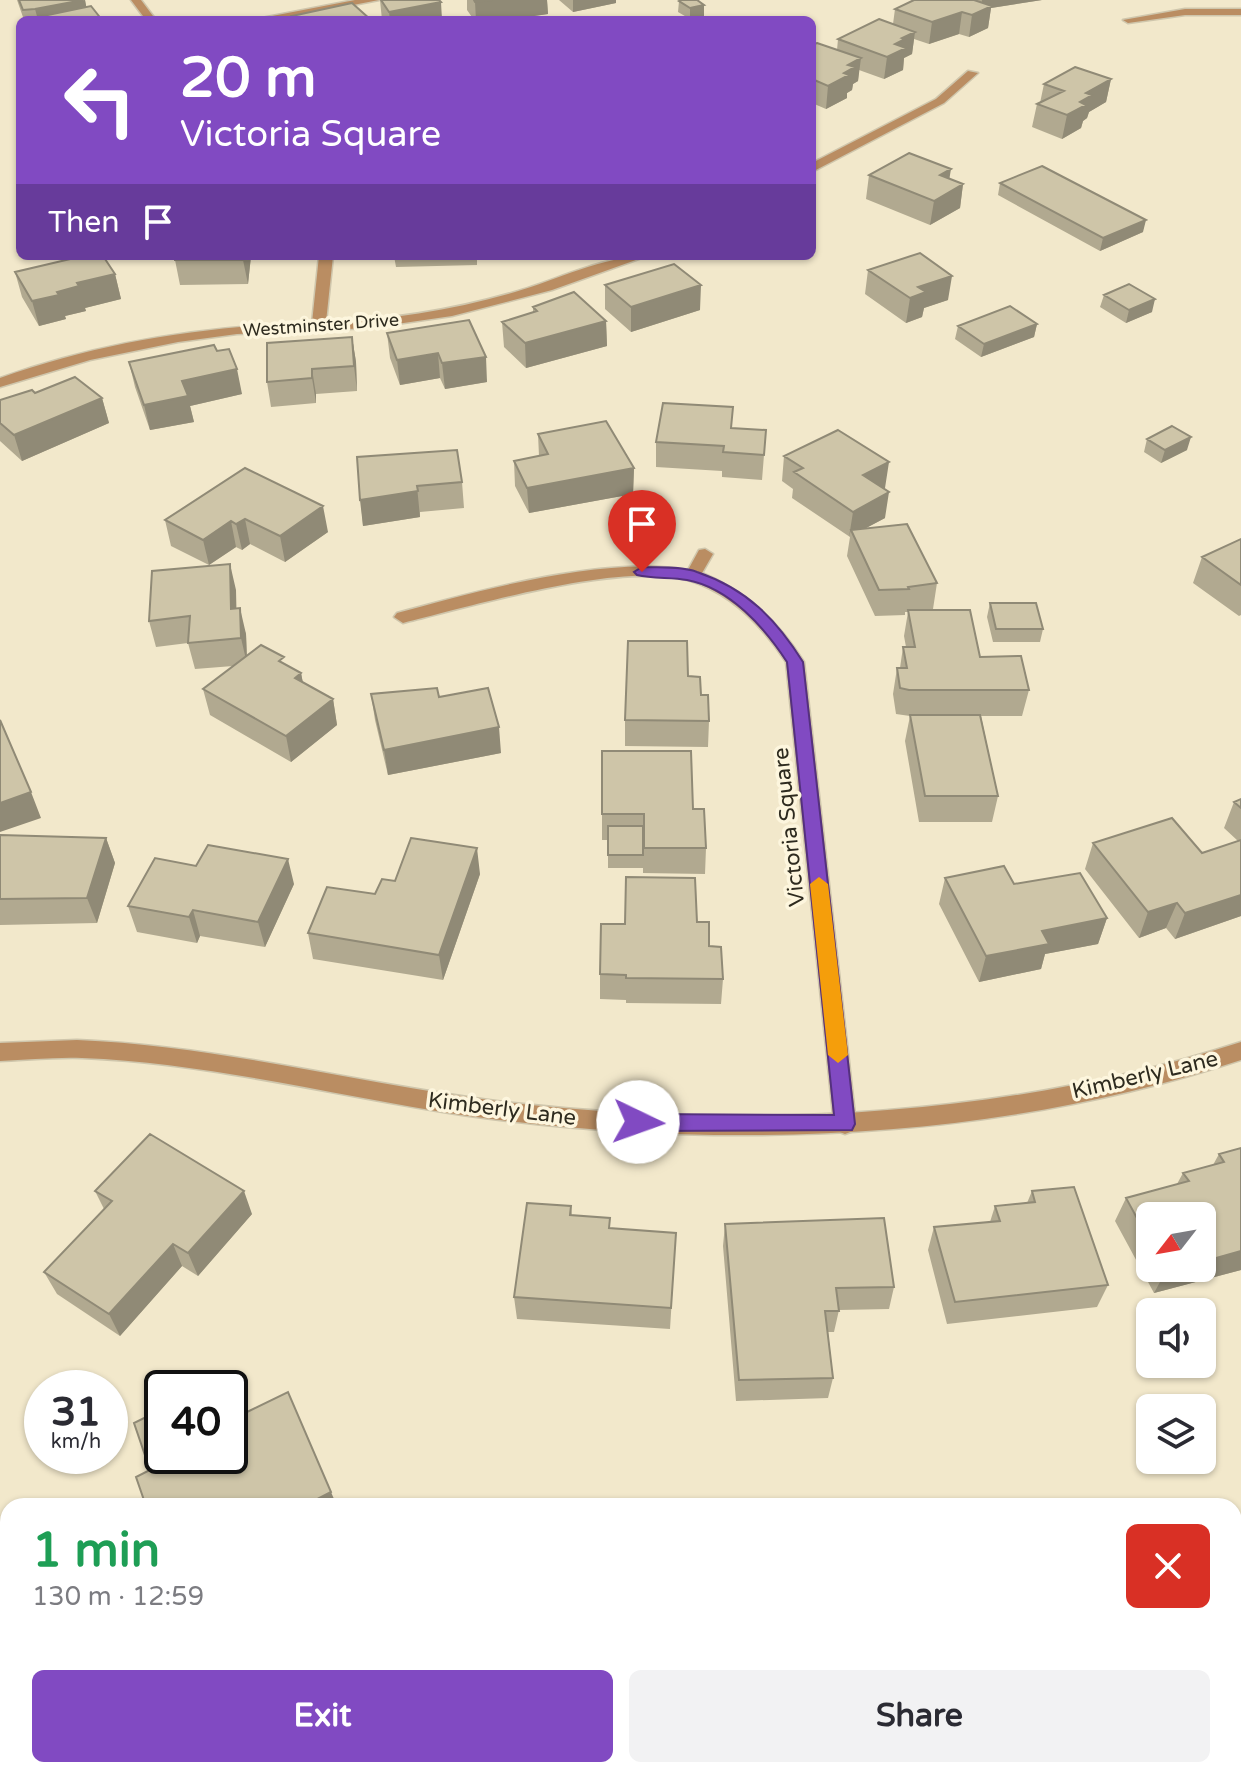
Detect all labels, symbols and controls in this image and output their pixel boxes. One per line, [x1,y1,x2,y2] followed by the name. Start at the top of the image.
[180,45,316,112] text: 20 m
[48,48,152,152] icon: left
[180,113,441,156] text: Victoria Square
[136,200,180,244] icon: arrive
[48,204,120,241] text: Then
[242,309,400,341] street label: Westminster Drive
[608,490,676,572] pin
[620,502,664,546] icon: arrive
[768,746,810,908] street label: Victoria Square
[1069,1046,1221,1104] street label: Kimberly Lane
[596,1080,680,1164] position arrow
[426,1087,578,1131] street label: Kimberly Lane
[1136,1202,1216,1282] north arrow
[1136,1202,1216,1474] map controls
[1136,1298,1216,1378] button: sound
[144,1370,248,1474] speed limit sign: 40
[51,1388,101,1436] text: 31
[1136,1394,1216,1474] button: layers
[51,1430,101,1454] text: km/h
[32,1522,160,1580] text: 1 min
[1126,1524,1210,1608] button: close
[32,1581,204,1612] text: 130 m · 12:59
[32,1670,613,1762] button: Exit
[629,1670,1210,1762] button: Share

